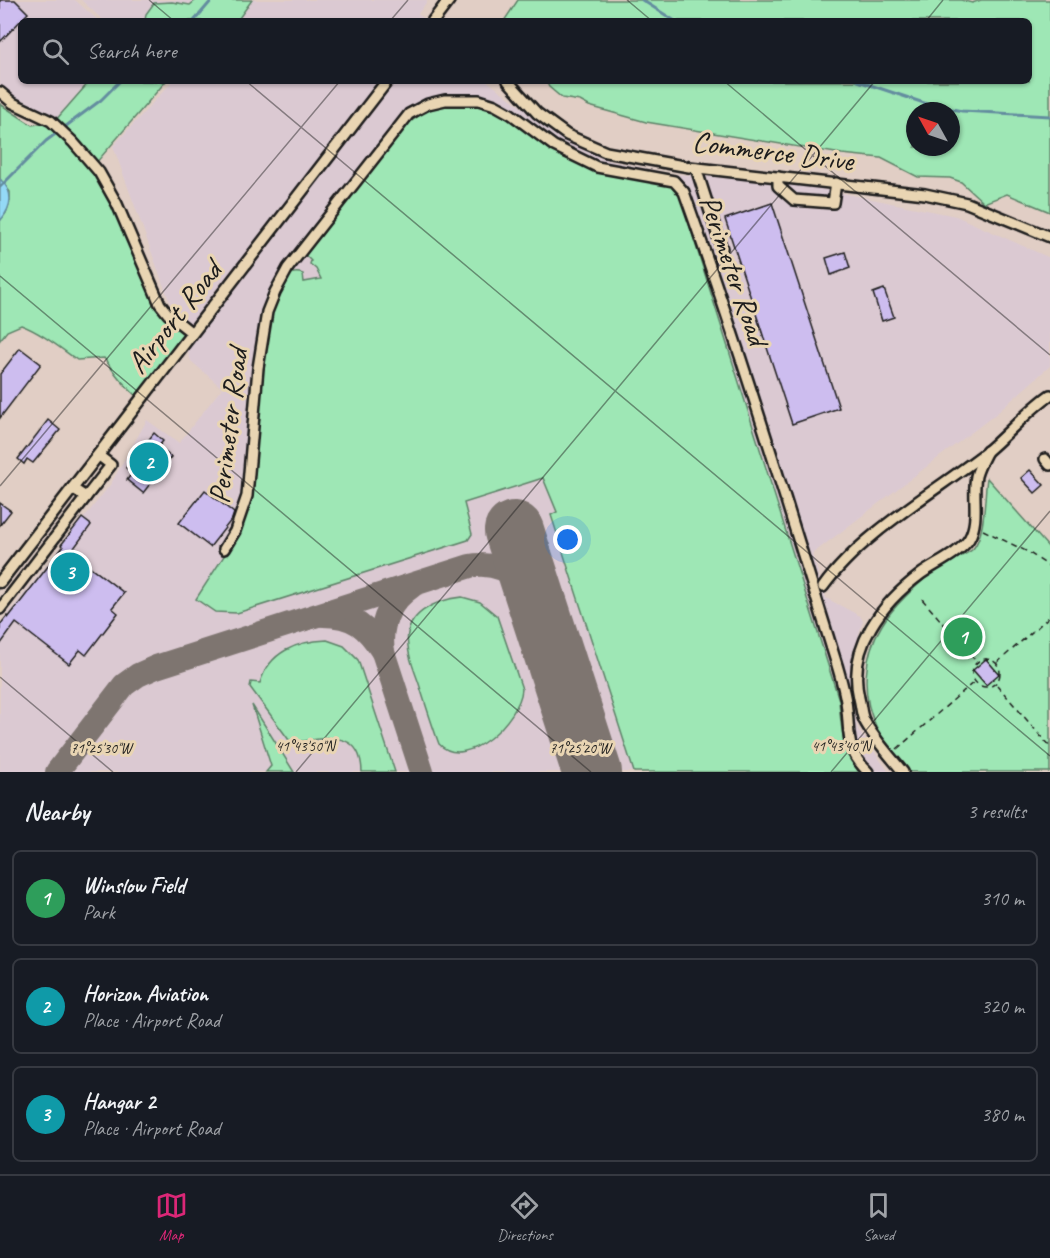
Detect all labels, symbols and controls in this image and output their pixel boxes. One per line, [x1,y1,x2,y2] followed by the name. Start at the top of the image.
[18,18,1032,84] search box
[39,35,72,68] icon: search
[87,37,177,65] text: Search here
[906,102,960,156] north arrow
[691,122,858,180] street label: Commerce Drive
[691,190,779,354] street label: Perimeter Road
[118,250,232,381] street label: Airport Road
[200,342,257,506] street label: Perimeter Road
[130,440,168,484] pin: 2
[553,525,582,554] your location
[50,550,90,594] pin: 3
[944,614,982,660] pin: 1
[275,737,338,756] text: 41°43'50"N
[811,737,874,756] text: 41°43'40"N
[71,739,135,758] text: 71°25'30"W
[550,739,614,758] text: 71°25'20"W
[24,795,89,828] text: Nearby
[967,799,1026,824] text: 3 results
[83,872,185,900] text: Winslow Field
[41,886,50,911] text: 1
[981,886,1024,911] text: 310 m
[83,900,115,925] text: Park
[83,980,208,1008] text: Horizon Aviation
[41,994,50,1019] text: 2
[981,994,1024,1019] text: 320 m
[83,1008,220,1033] text: Place · Airport Road
[83,1088,156,1116] text: Hangar 2
[41,1102,50,1127] text: 3
[981,1102,1024,1127] text: 380 m
[83,1116,220,1141] text: Place · Airport Road
[155,1189,188,1245] tab: Map
[497,1189,553,1245] tab: Directions
[862,1189,895,1245] tab: Saved

